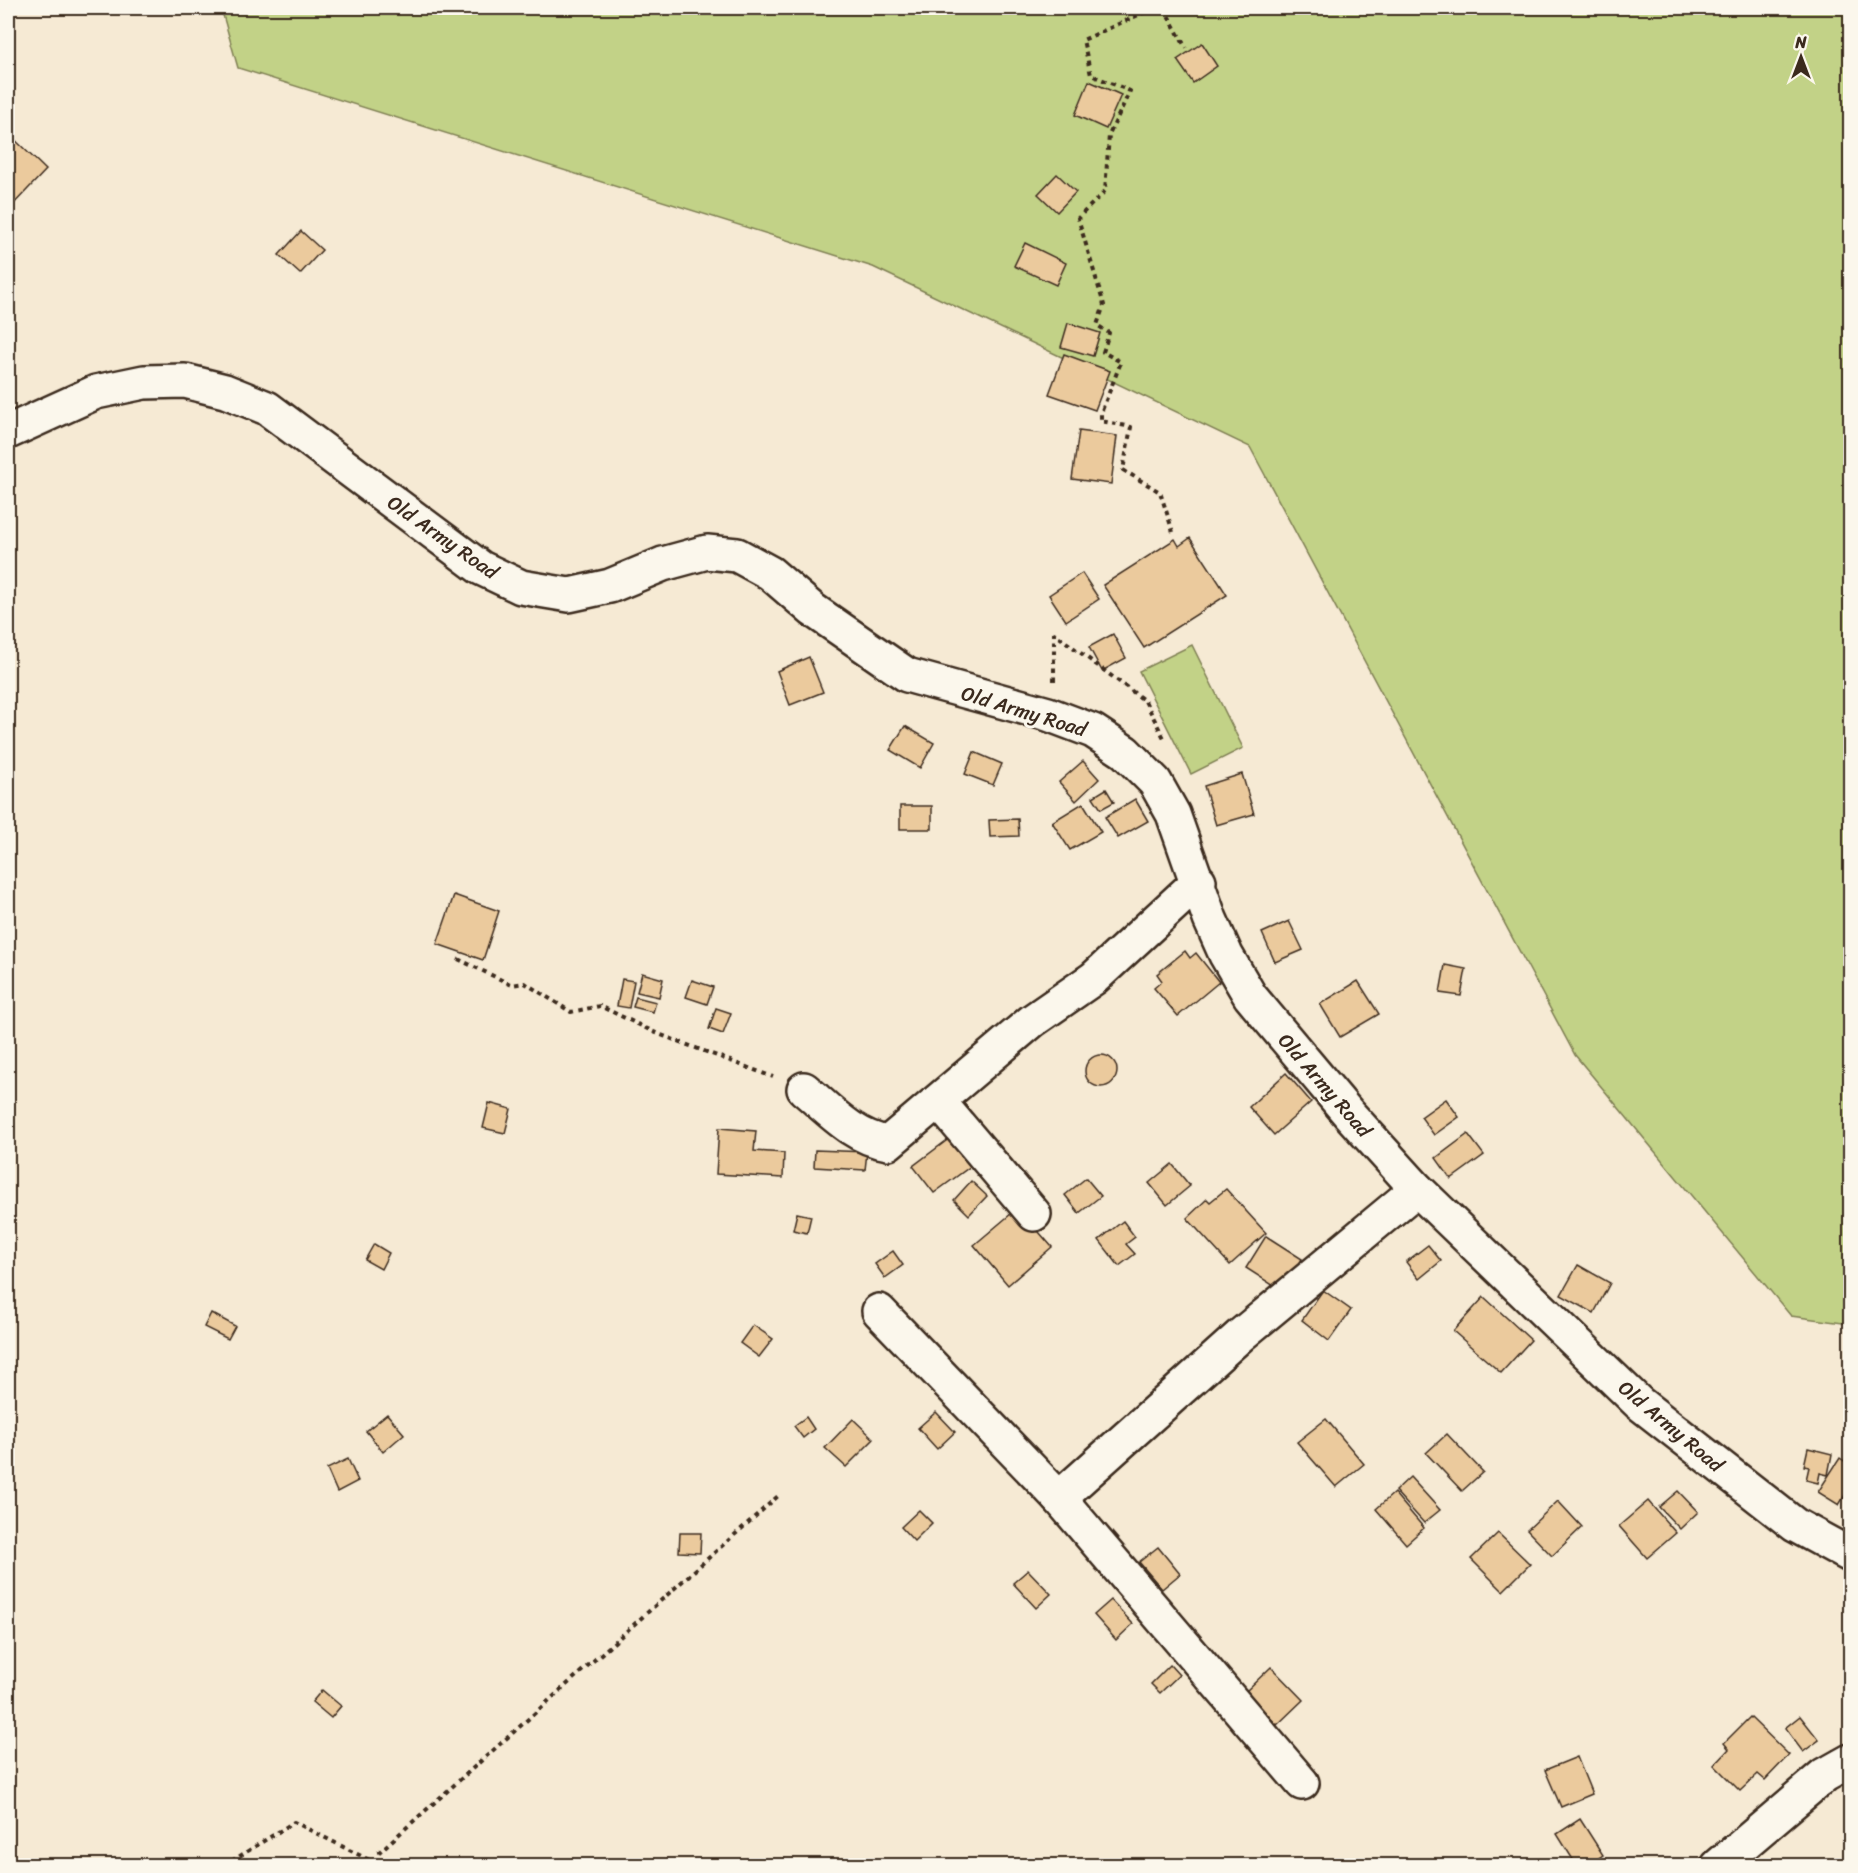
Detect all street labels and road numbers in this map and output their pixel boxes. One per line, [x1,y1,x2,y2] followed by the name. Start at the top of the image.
[380,486,507,590] street label: Old Army Road
[957,676,1092,748] street label: Old Army Road
[1269,1025,1381,1147] street label: Old Army Road
[1610,1371,1733,1482] street label: Old Army Road

